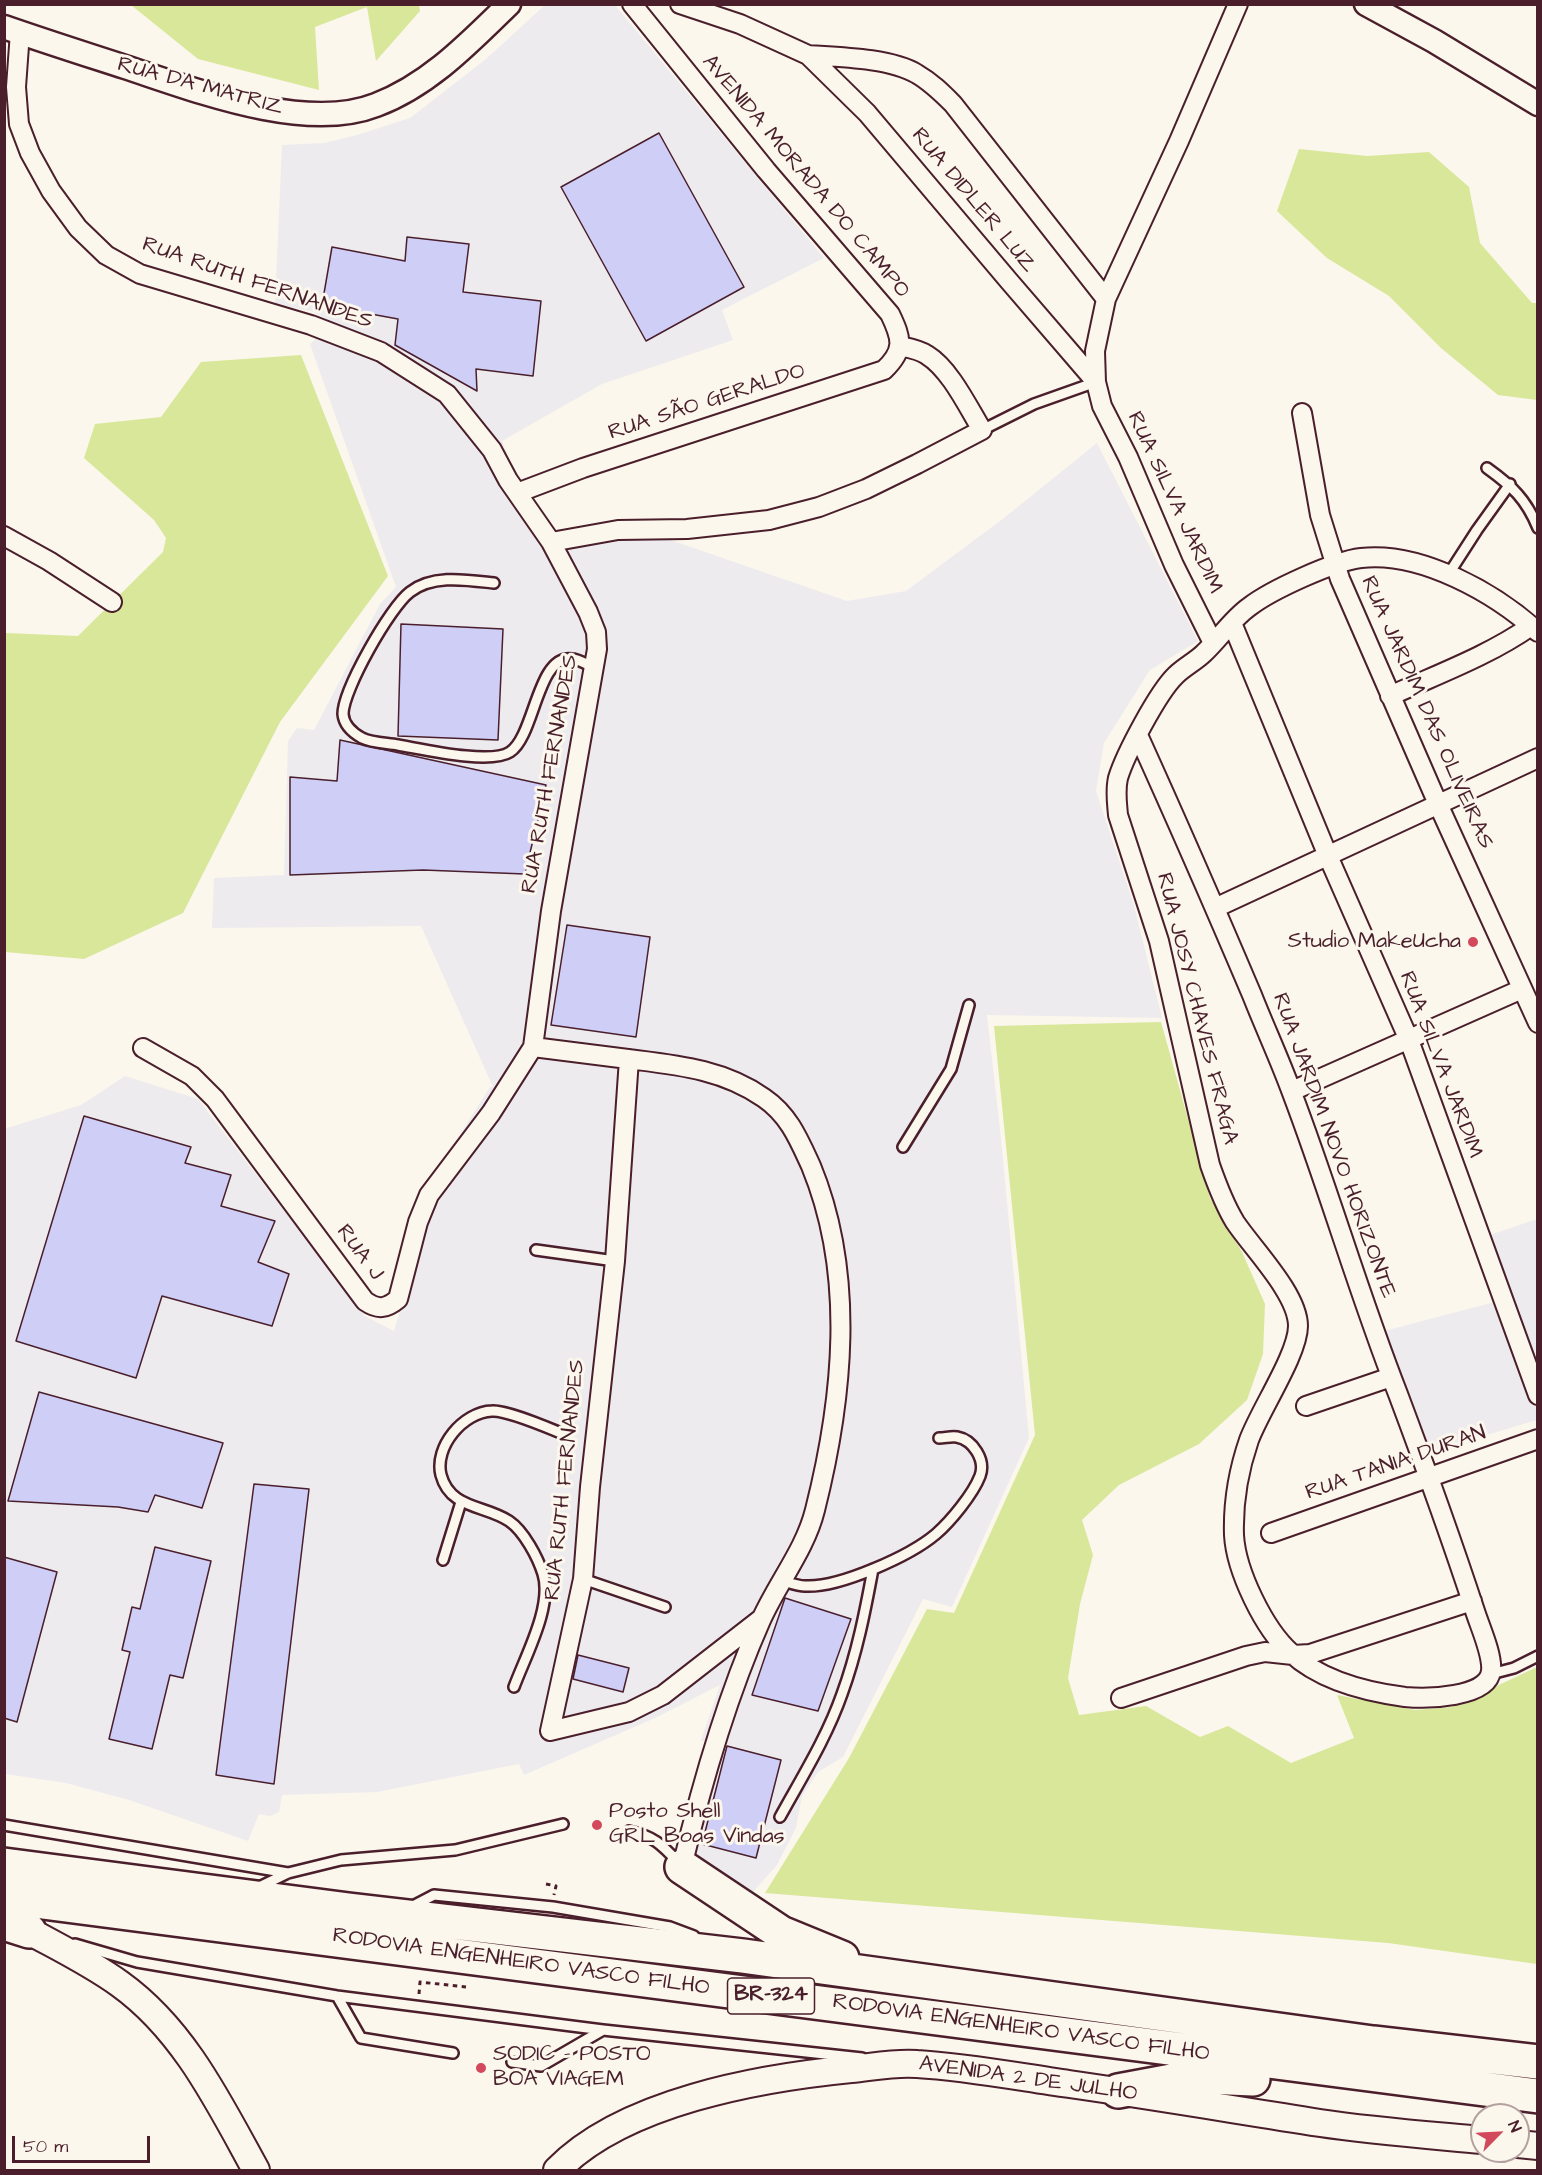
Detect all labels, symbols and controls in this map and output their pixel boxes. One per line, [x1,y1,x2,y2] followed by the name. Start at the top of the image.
[695,50,915,304] street label: AVENIDA MORADA DO CAMPO
[114,52,286,122] street label: RUA DA MATRIZ
[905,123,1041,279] street label: RUA DIDLER LUZ
[138,232,376,336] street label: RUA RUTH FERNANDES
[605,359,809,447] street label: RUA SÃO GERALDO
[1120,408,1228,598] street label: RUA SILVA JARDIM
[1354,573,1498,853] street label: RUA JARDIM DAS OLIVEIRAS
[517,653,585,895] street label: RUA RUTH FERNANDES
[1149,870,1243,1148] street label: RUA JOSY CHAVES FRAGA
[1288,929,1461,955] place label: Studio MakeUcha
[1466,935,1480,949] marker: Studio MakeUcha
[1392,968,1488,1162] street label: RUA SILVA JARDIM
[1265,990,1401,1302] street label: RUA JARDIM NOVO HORIZONTE
[330,1220,388,1286] street label: RUA J
[540,1358,592,1602] street label: RUA RUTH FERNANDES
[1302,1421,1490,1507] street label: RUA TANIA DURAN
[609,1799,785,1850] place label: Posto Shell GRL Boas Vindas
[590,1818,604,1832] marker: Posto Shell GRL Boas Vindas
[331,1923,711,2003] street label: RODOVIA ENGENHEIRO VASCO FILHO
[728,1978,814,2014] road number: BR-324
[831,1989,1211,2069] street label: RODOVIA ENGENHEIRO VASCO FILHO
[493,2042,651,2094] place label: SODIC - POSTO BOA VIAGEM
[917,2052,1139,2108] street label: AVENIDA 2 DE JULHO
[474,2061,488,2075] marker: SODIC - POSTO BOA VIAGEM
[1470,2103,1530,2163] north arrow
[1503,2117,1527,2136] text: N
[15,2124,153,2162] scale bar
[23,2134,68,2159] text: 50 m

